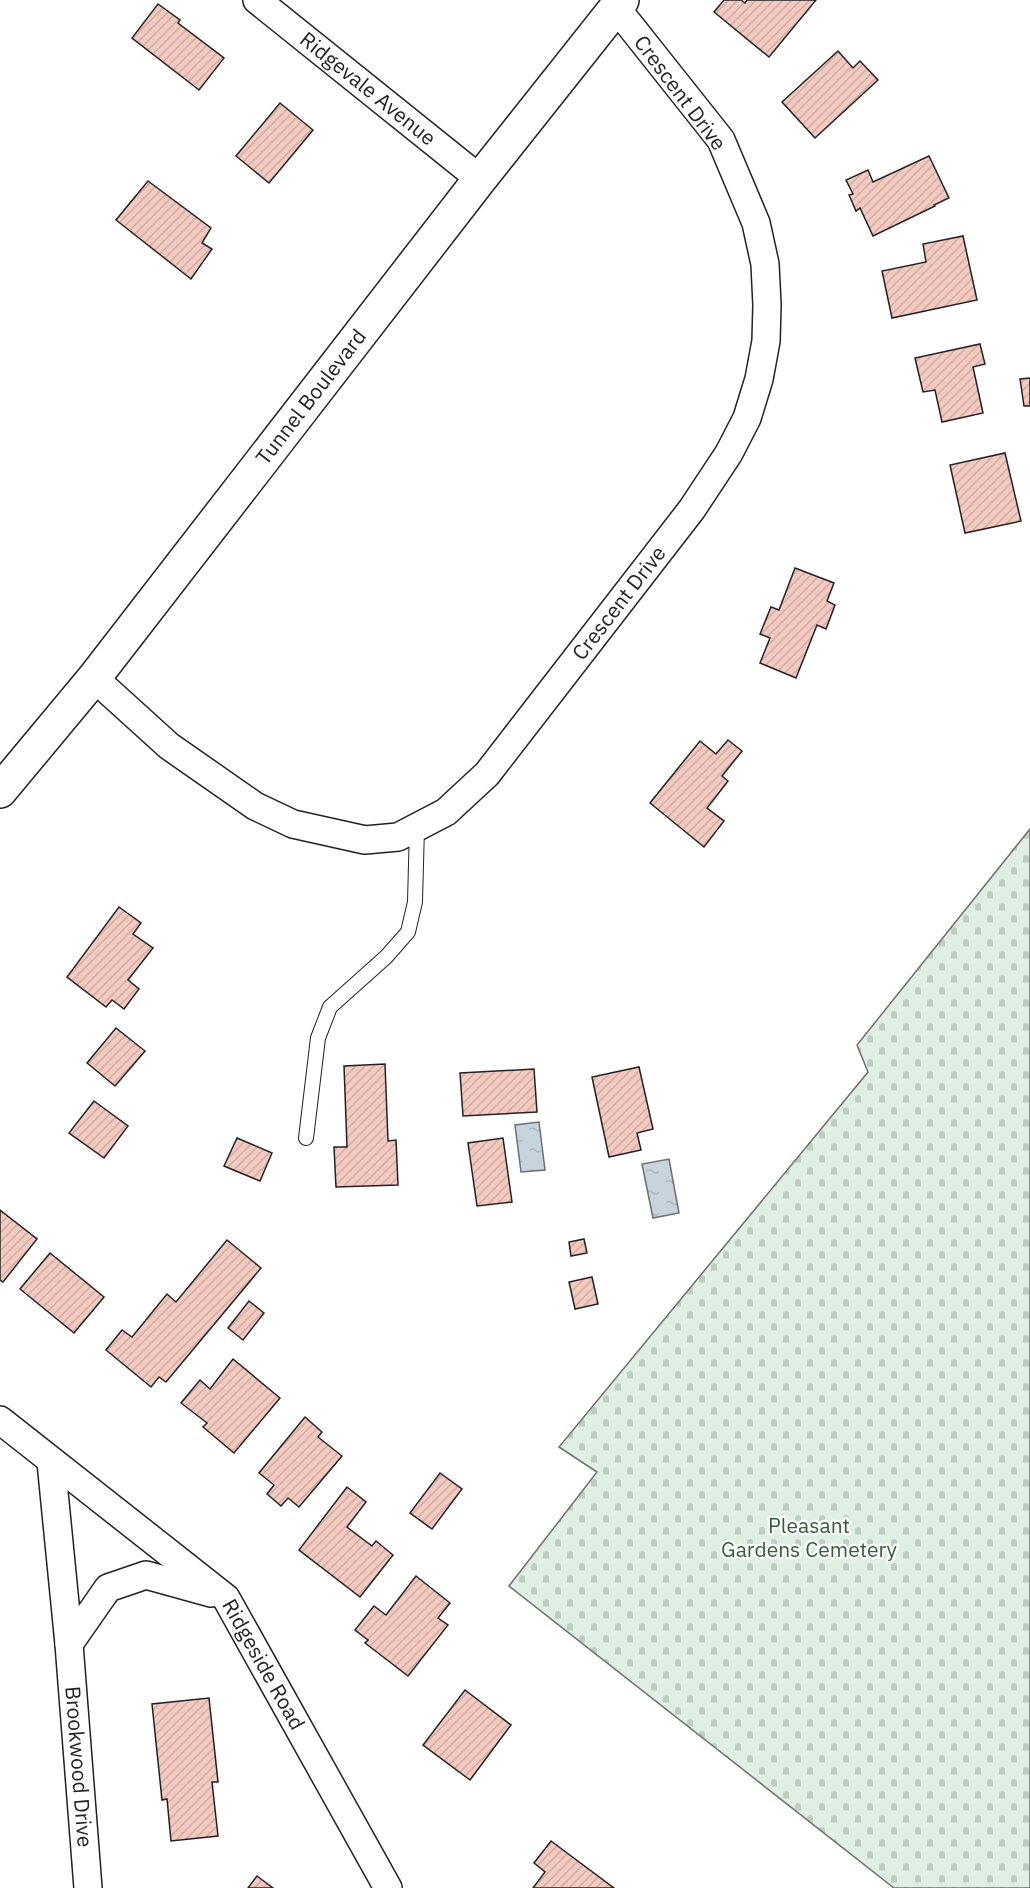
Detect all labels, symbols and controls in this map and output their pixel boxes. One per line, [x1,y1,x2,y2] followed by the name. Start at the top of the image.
[294,25,442,151] street label: Ridgevale Avenue
[628,29,733,156] street label: Crescent Drive
[249,323,372,470] street label: Tunnel Boulevard
[565,540,671,666] street label: Crescent Drive
[721,1511,897,1563] park label: Pleasant Gardens Cemetery
[216,1594,312,1735] street label: Ridgeside Road
[59,1685,100,1848] street label: Brookwood Drive

